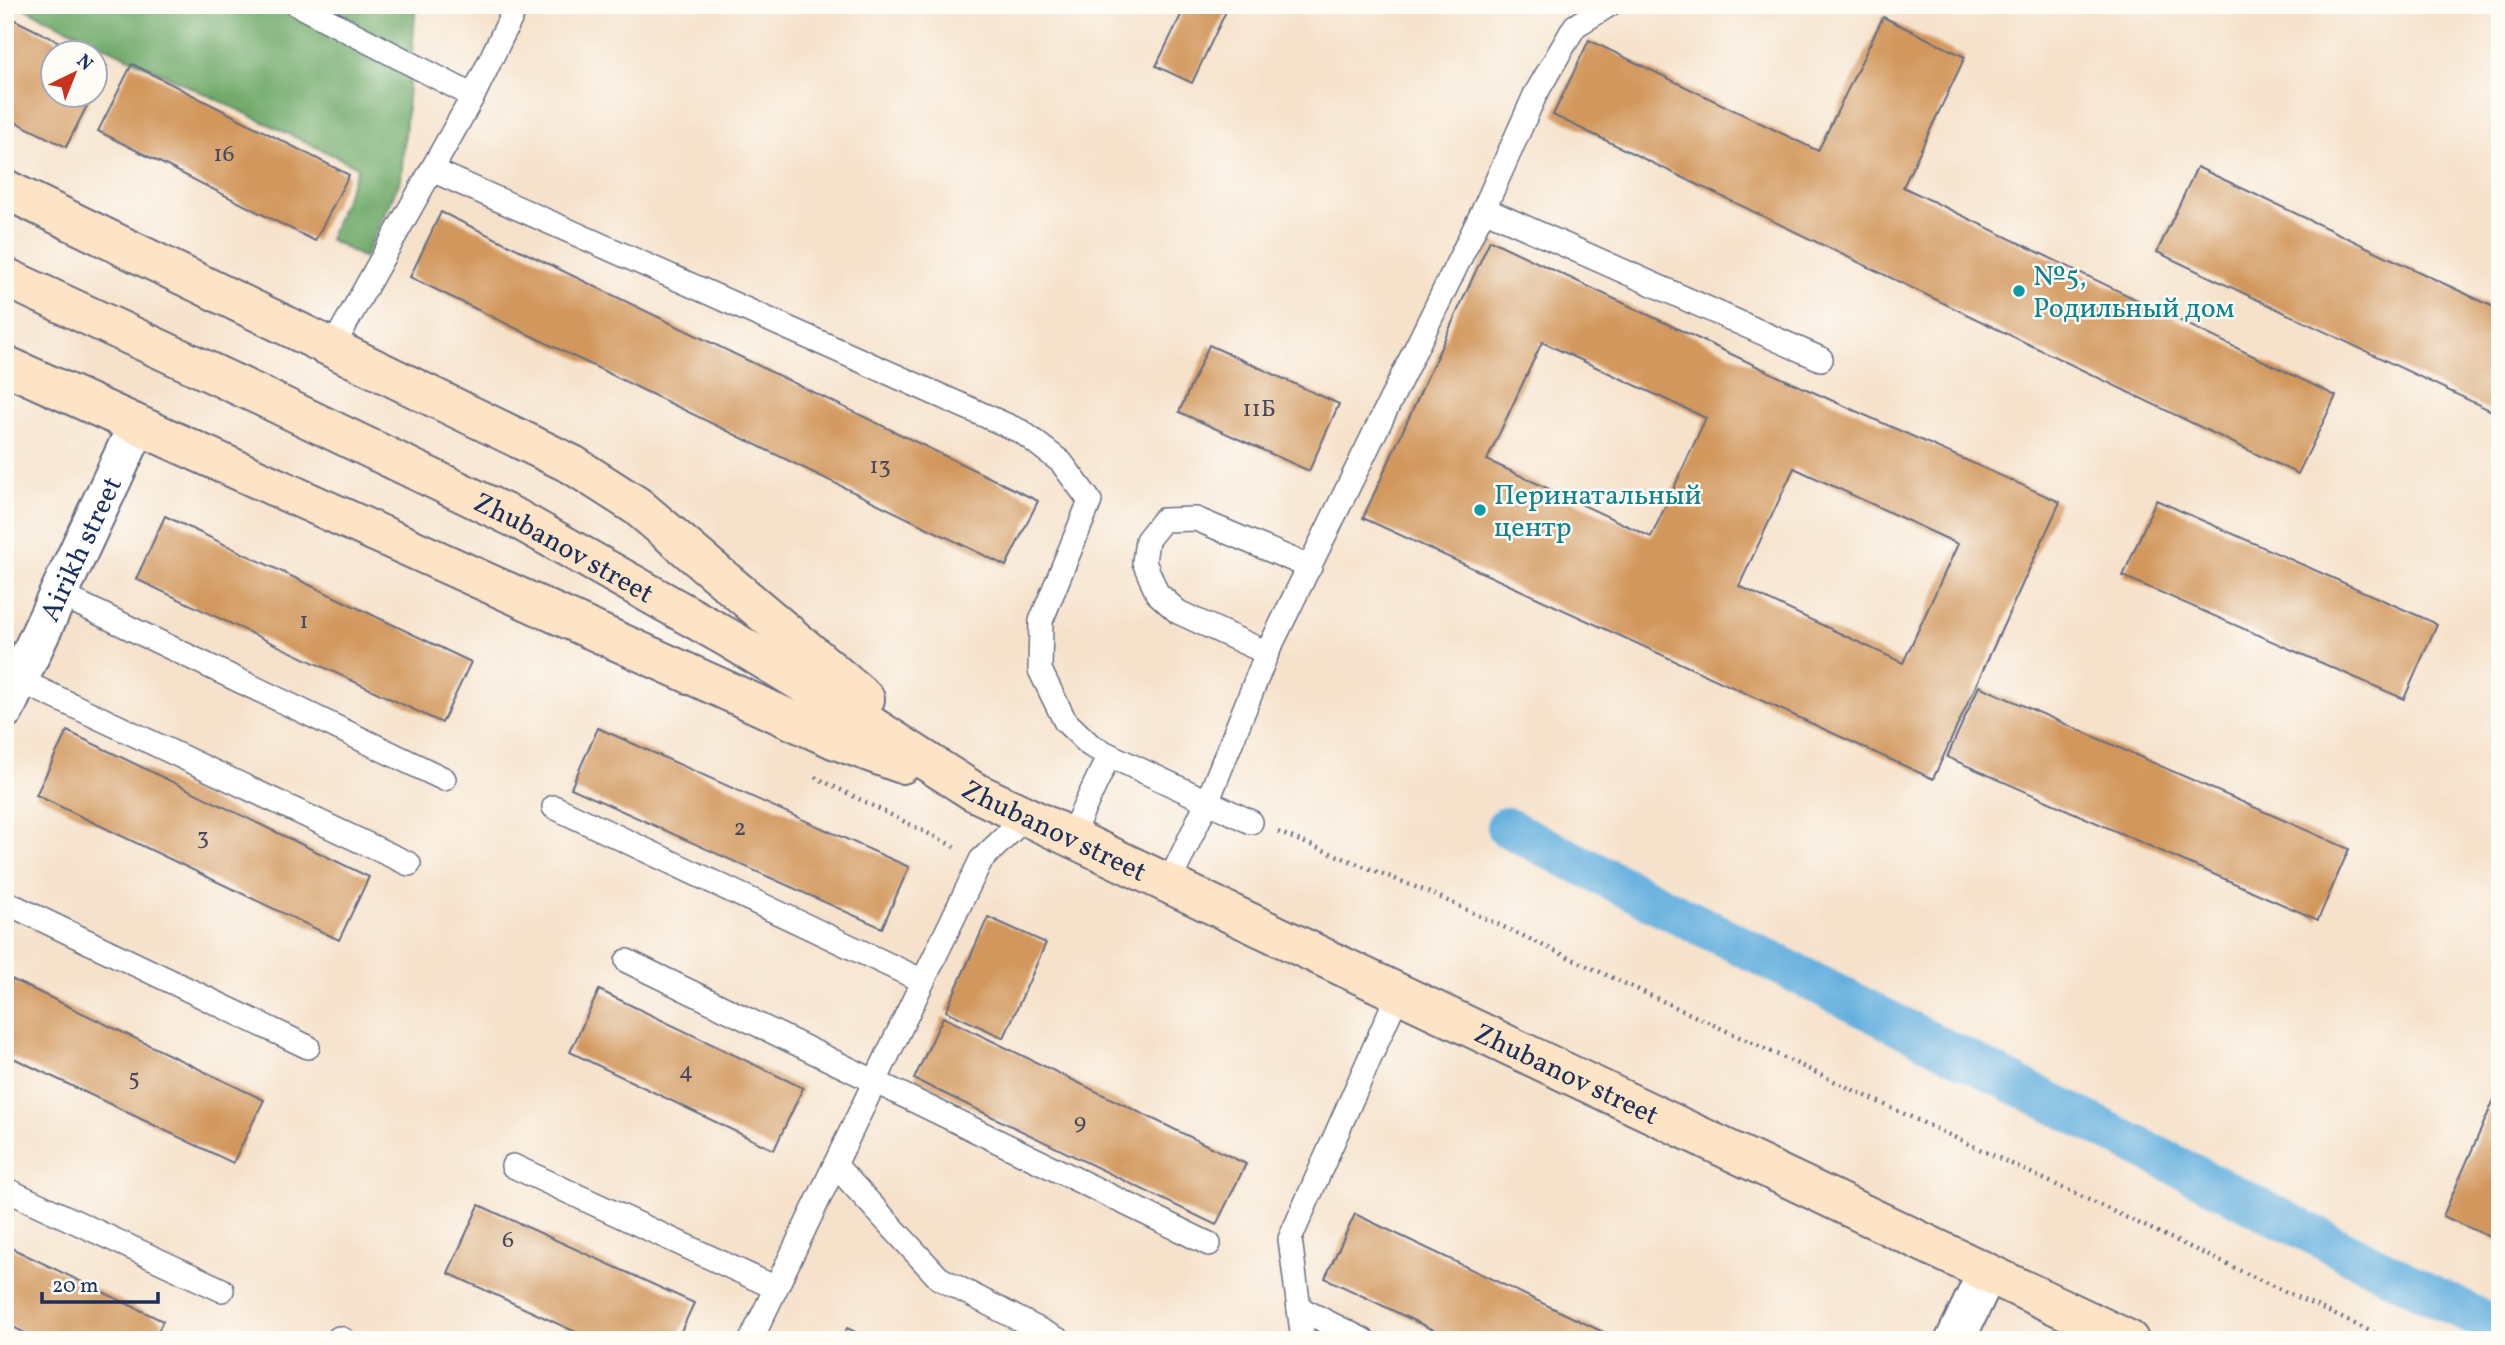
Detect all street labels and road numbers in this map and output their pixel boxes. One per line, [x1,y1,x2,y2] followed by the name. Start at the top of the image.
[31,471,133,629] street label: Airikh street
[466,484,660,614] street label: Zhubanov street
[953,772,1153,893] street label: Zhubanov street
[1467,1015,1665,1136] street label: Zhubanov street

